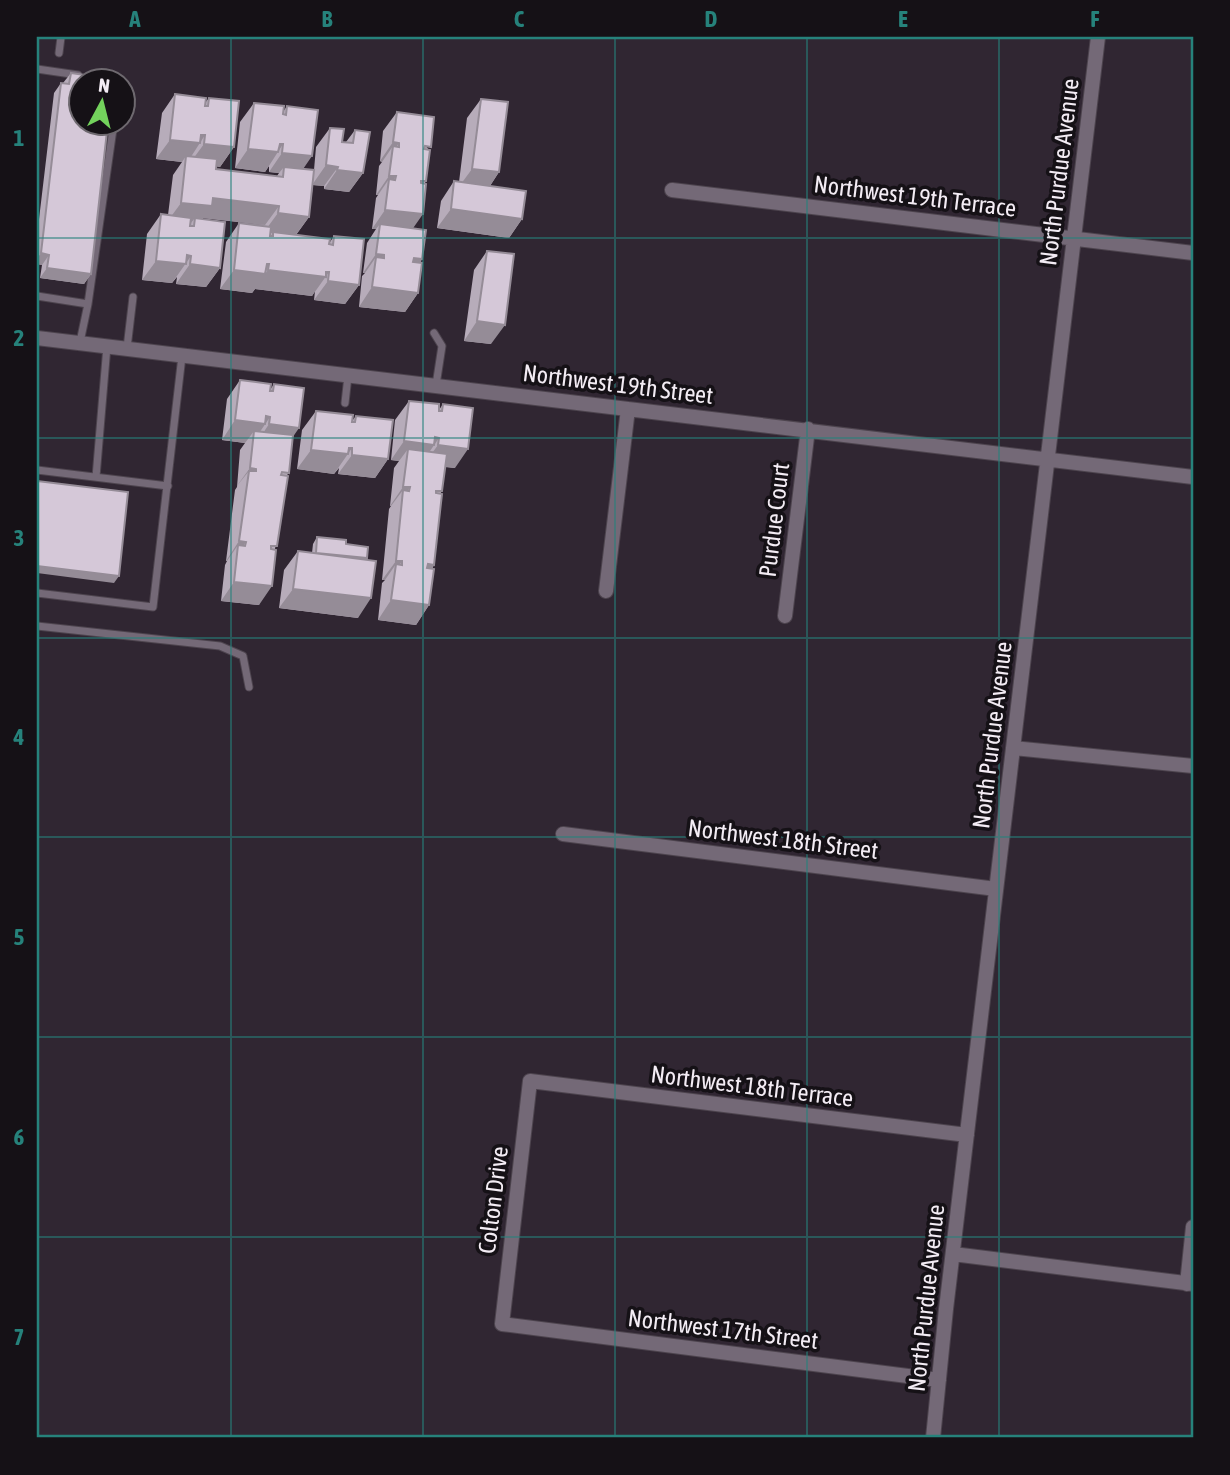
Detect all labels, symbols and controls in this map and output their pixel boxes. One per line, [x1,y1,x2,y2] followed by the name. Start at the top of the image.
[128,6,141,32] text: A
[322,6,333,32] text: B
[514,6,525,32] text: C
[705,6,718,32] text: D
[898,6,908,32] text: E
[1090,6,1100,32] text: F
[66,66,136,136] north arrow
[97,74,111,97] text: N
[1034,77,1084,267] street label: North Purdue Avenue
[14,125,25,151] text: 1
[812,170,1018,222] street label: Northwest 19th Terrace
[14,325,24,351] text: 2
[521,359,715,409] street label: Northwest 19th Street
[754,461,794,579] street label: Purdue Court
[14,525,24,551] text: 3
[967,640,1017,830] street label: North Purdue Avenue
[13,724,25,750] text: 4
[686,814,880,864] street label: Northwest 18th Street
[14,924,25,950] text: 5
[649,1060,855,1112] street label: Northwest 18th Terrace
[14,1124,25,1150] text: 6
[473,1145,513,1255] street label: Colton Drive
[903,1203,949,1393] street label: North Purdue Avenue
[626,1304,820,1354] street label: Northwest 17th Street
[14,1324,24,1350] text: 7

